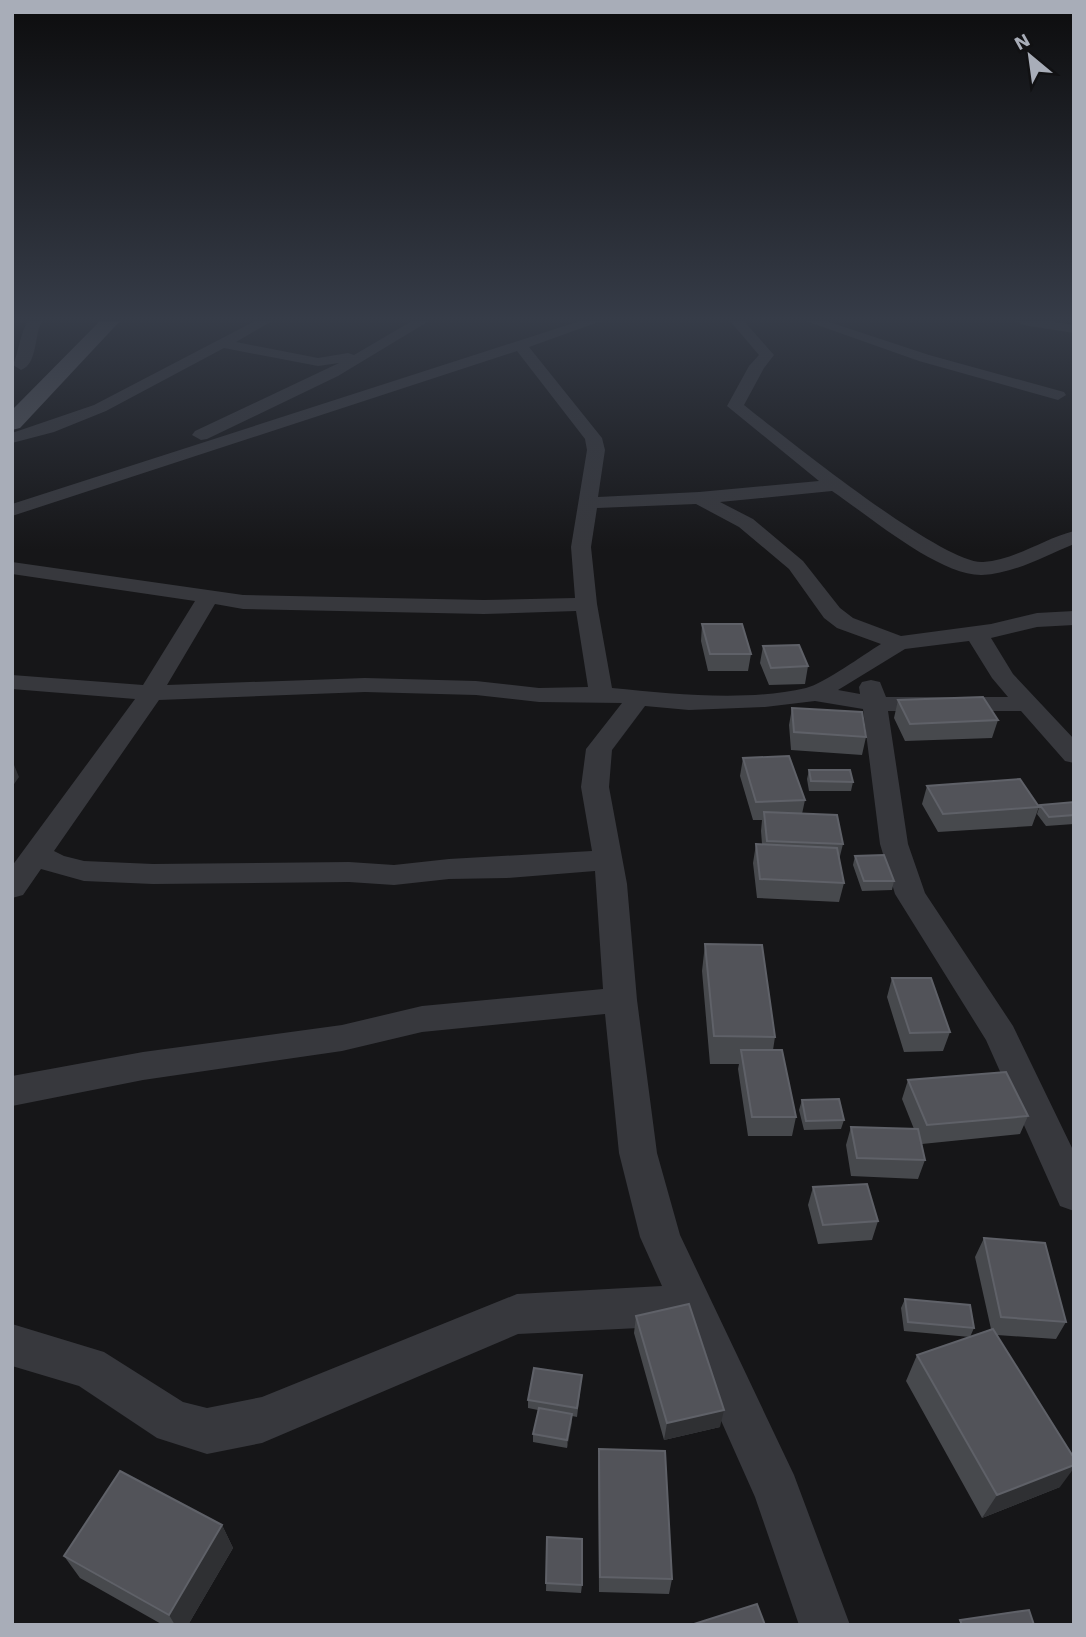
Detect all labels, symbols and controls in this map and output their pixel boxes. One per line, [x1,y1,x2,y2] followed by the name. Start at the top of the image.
[995,21,1065,91] north arrow
[1010,28,1034,55] text: N

